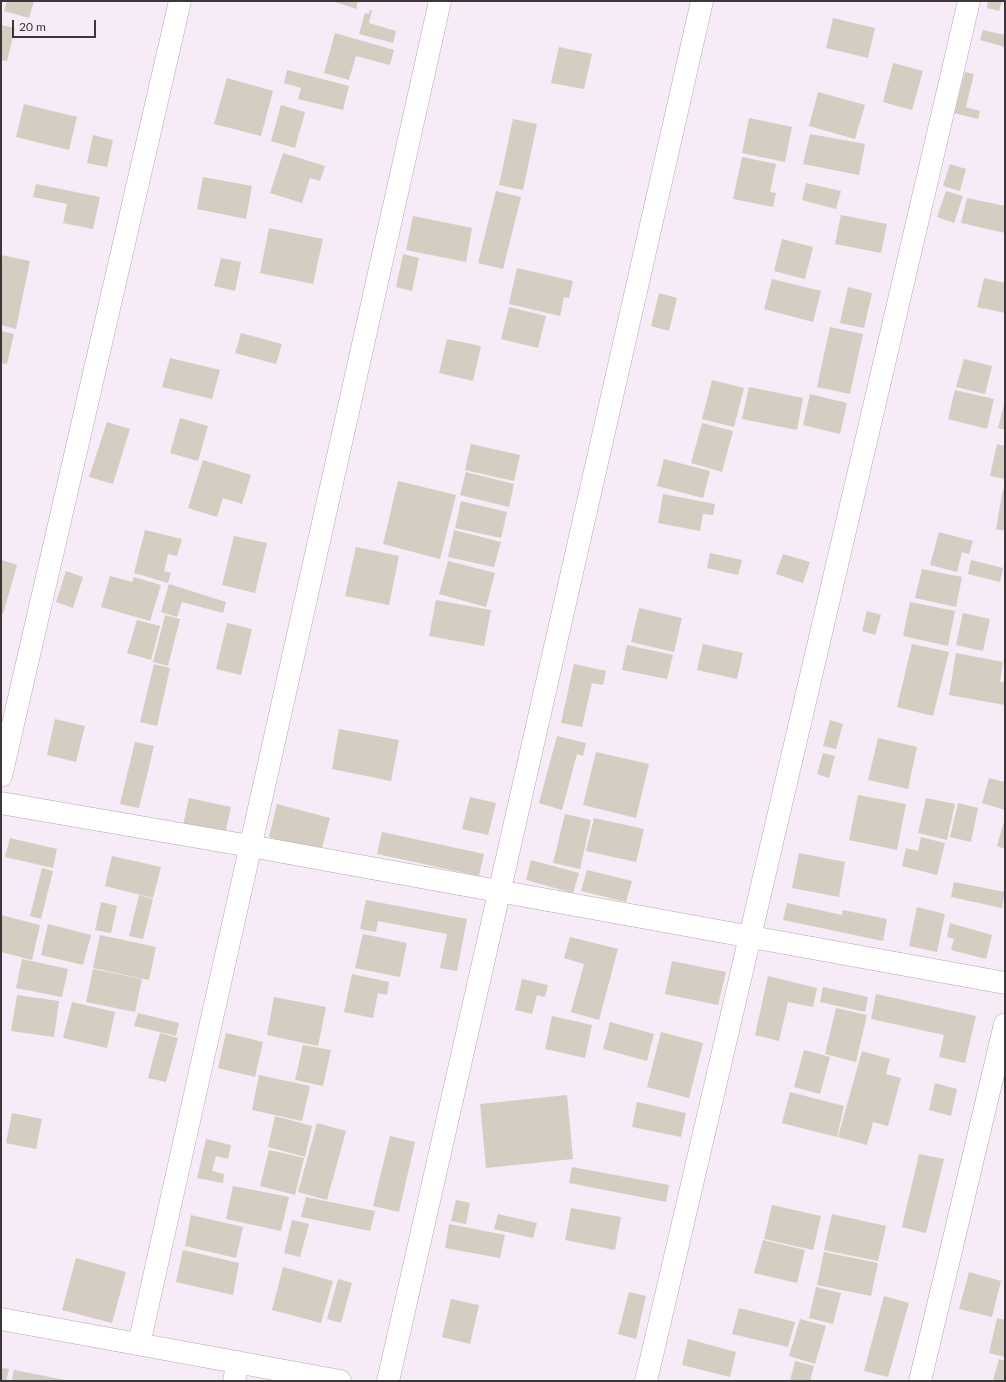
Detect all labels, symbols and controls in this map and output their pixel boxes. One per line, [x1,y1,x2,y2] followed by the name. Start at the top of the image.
[14,12,98,38] scale bar
[19,19,46,34] text: 20 m

